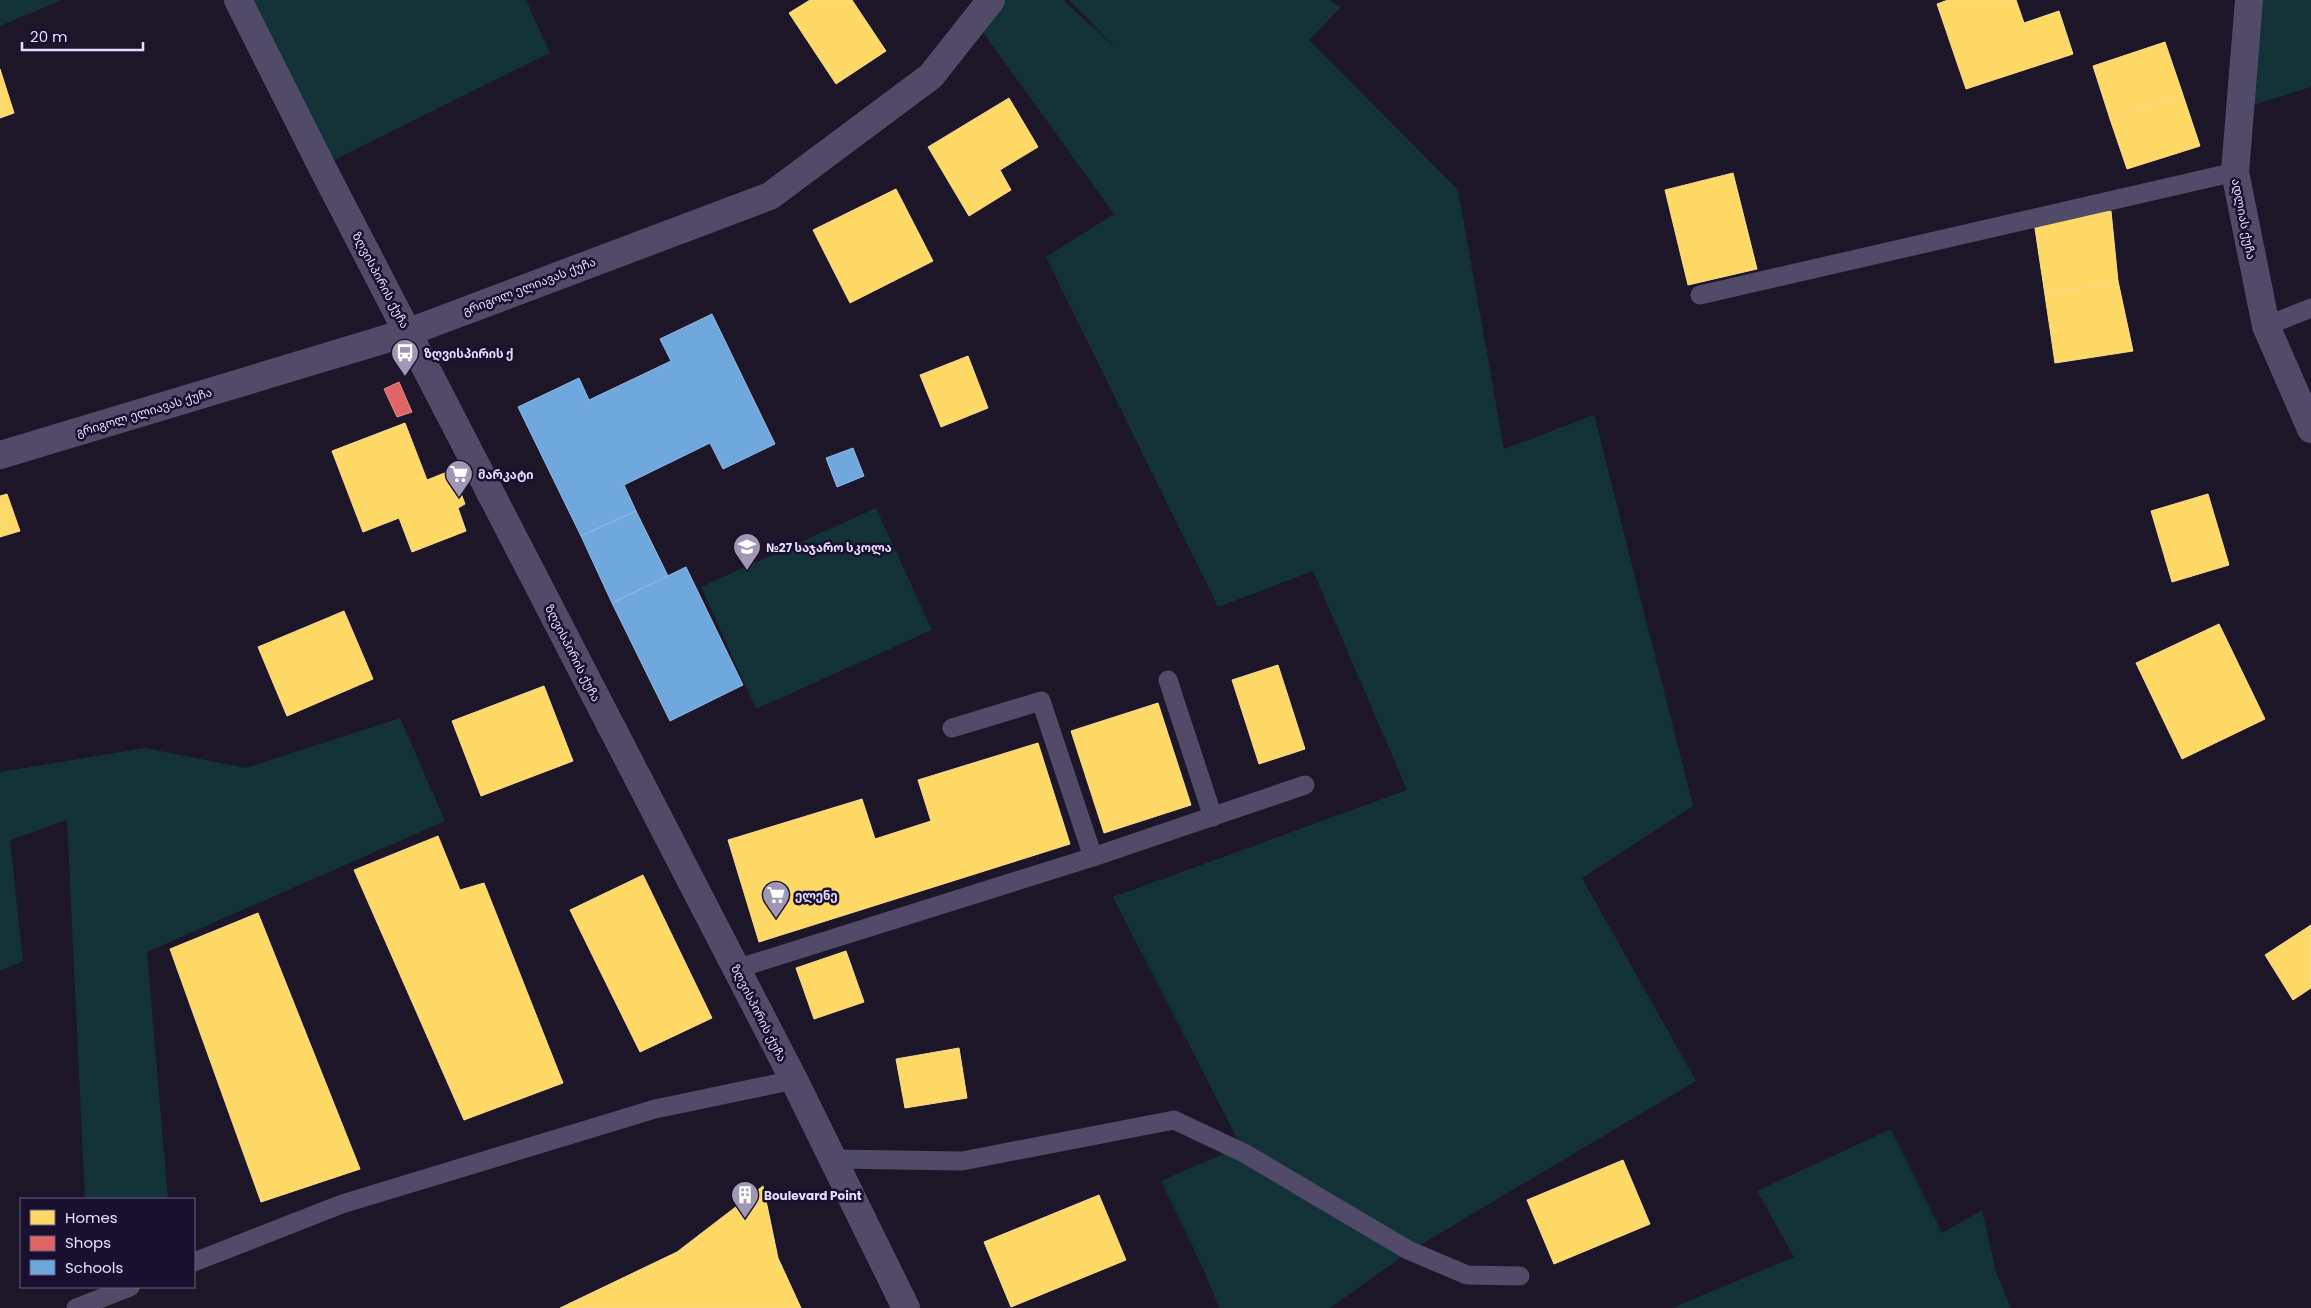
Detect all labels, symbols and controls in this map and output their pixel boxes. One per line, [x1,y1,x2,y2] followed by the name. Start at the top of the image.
[22,20,144,52] scale bar
[30,26,68,47] text: 20 m
[2228,177,2260,261] street label: ადლიას ქუჩა
[348,229,414,331] street label: ზღვისპირის ქუჩა
[460,253,598,319] street label: გრიგოლ ელიავას ქუჩა
[390,338,420,377] bus stop icon: ზღვისპირის ქ
[424,345,513,362] place label: ზღვისპირის ქ
[74,383,214,441] street label: გრიგოლ ელიავას ქუჩა
[444,459,474,498] supermarket icon: მარკატი
[478,466,534,483] place label: მარკატი
[732,532,762,571] school or university icon: №27 საჯარო სკოლა
[766,539,892,556] place label: №27 საჯარო სკოლა
[541,602,605,704] street label: ზღვისპირის ქუჩა
[761,880,791,919] supermarket icon: ელენე
[795,887,838,904] place label: ელენე
[727,962,791,1064] street label: ზღვისპირის ქუჩა
[730,1180,760,1219] building icon: Boulevard Point
[764,1187,862,1204] place label: Boulevard Point
[20,1198,195,1288] legend
[65,1207,118,1228] text: Homes
[65,1232,111,1253] text: Shops
[65,1257,123,1278] text: Schools

